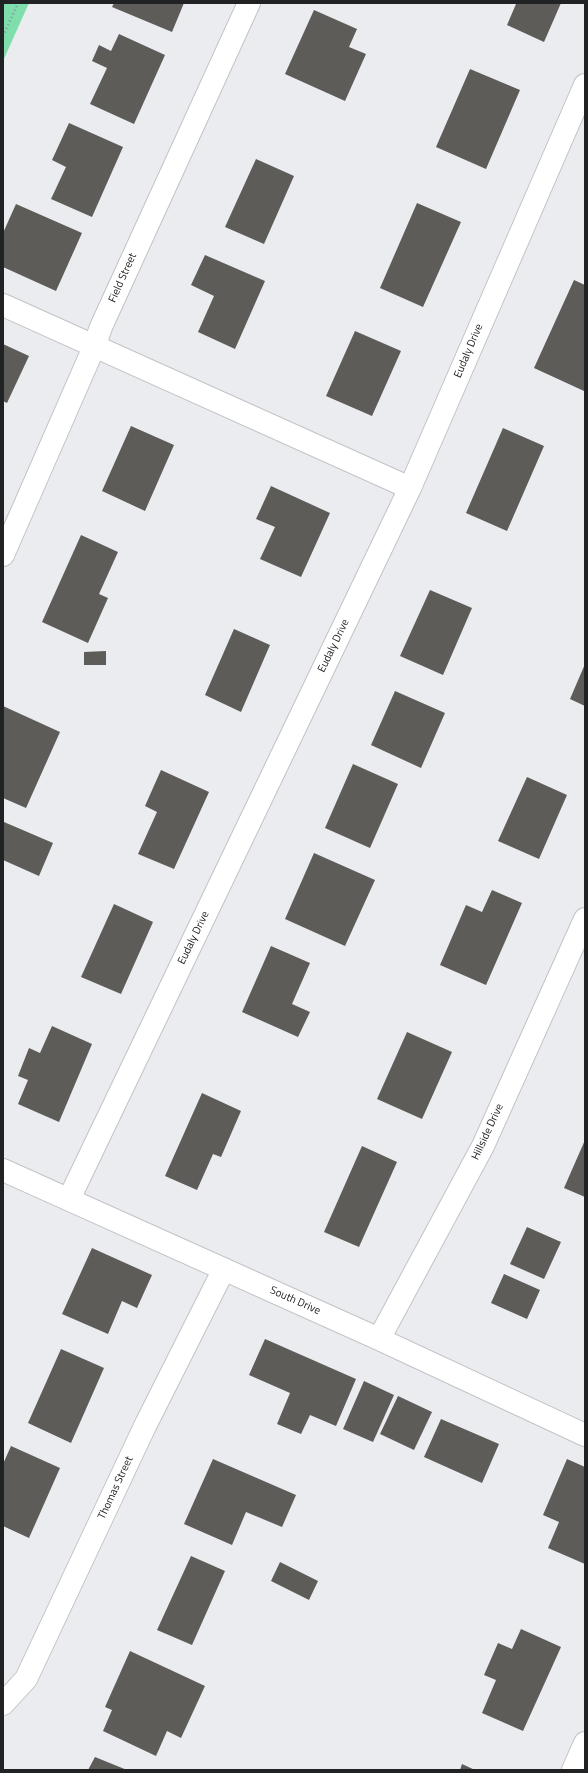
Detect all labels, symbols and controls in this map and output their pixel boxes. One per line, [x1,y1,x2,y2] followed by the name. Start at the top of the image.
[106,251,140,305] street label: Field Street
[452,322,486,380] street label: Eudaly Drive
[315,617,353,675] street label: Eudaly Drive
[175,909,213,967] street label: Eudaly Drive
[469,1102,507,1162] street label: Hillside Drive
[268,1284,322,1318] street label: South Drive
[96,1454,136,1522] street label: Thomas Street

